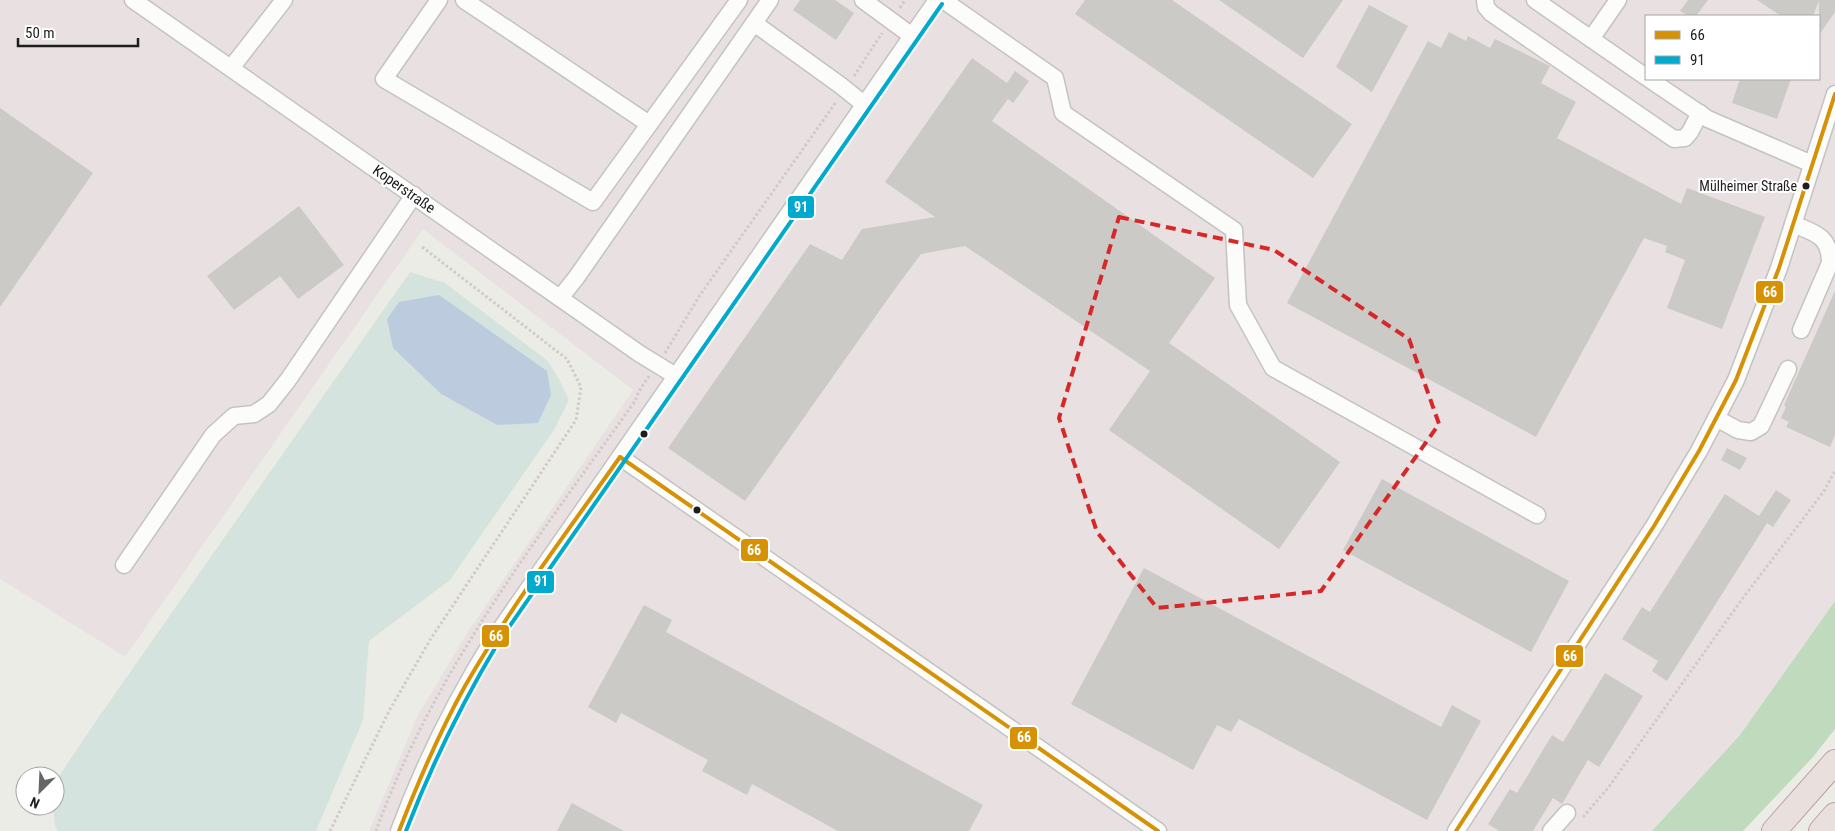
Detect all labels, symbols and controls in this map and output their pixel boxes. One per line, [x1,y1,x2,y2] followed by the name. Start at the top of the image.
[18,15,138,47] scale bar
[1645,15,1820,80] legend
[25,24,55,42] text: 50 m
[1690,26,1705,44] text: 66
[1690,51,1705,69] text: 91
[369,161,439,217] street label: Koperstraße
[1699,178,1797,194] place label: Mülheimer Straße
[1801,181,1811,191] marker: Mülheimer Straße
[787,195,815,219] line badge: 91
[794,199,808,215] text: 91
[1755,280,1784,304] line badge: 66
[1763,284,1777,300] text: 66
[639,429,649,439] unlabelled marker
[692,505,702,515] unlabelled marker
[740,538,769,562] line badge: 66
[747,542,761,558] text: 66
[526,570,555,594] line badge: 91
[534,573,548,589] text: 91
[481,624,510,648] line badge: 66
[489,628,503,644] text: 66
[1555,644,1584,668] line badge: 66
[1563,648,1577,664] text: 66
[1009,726,1038,750] line badge: 66
[1017,729,1031,745] text: 66
[15,766,65,816] north arrow
[28,794,42,812] text: N

